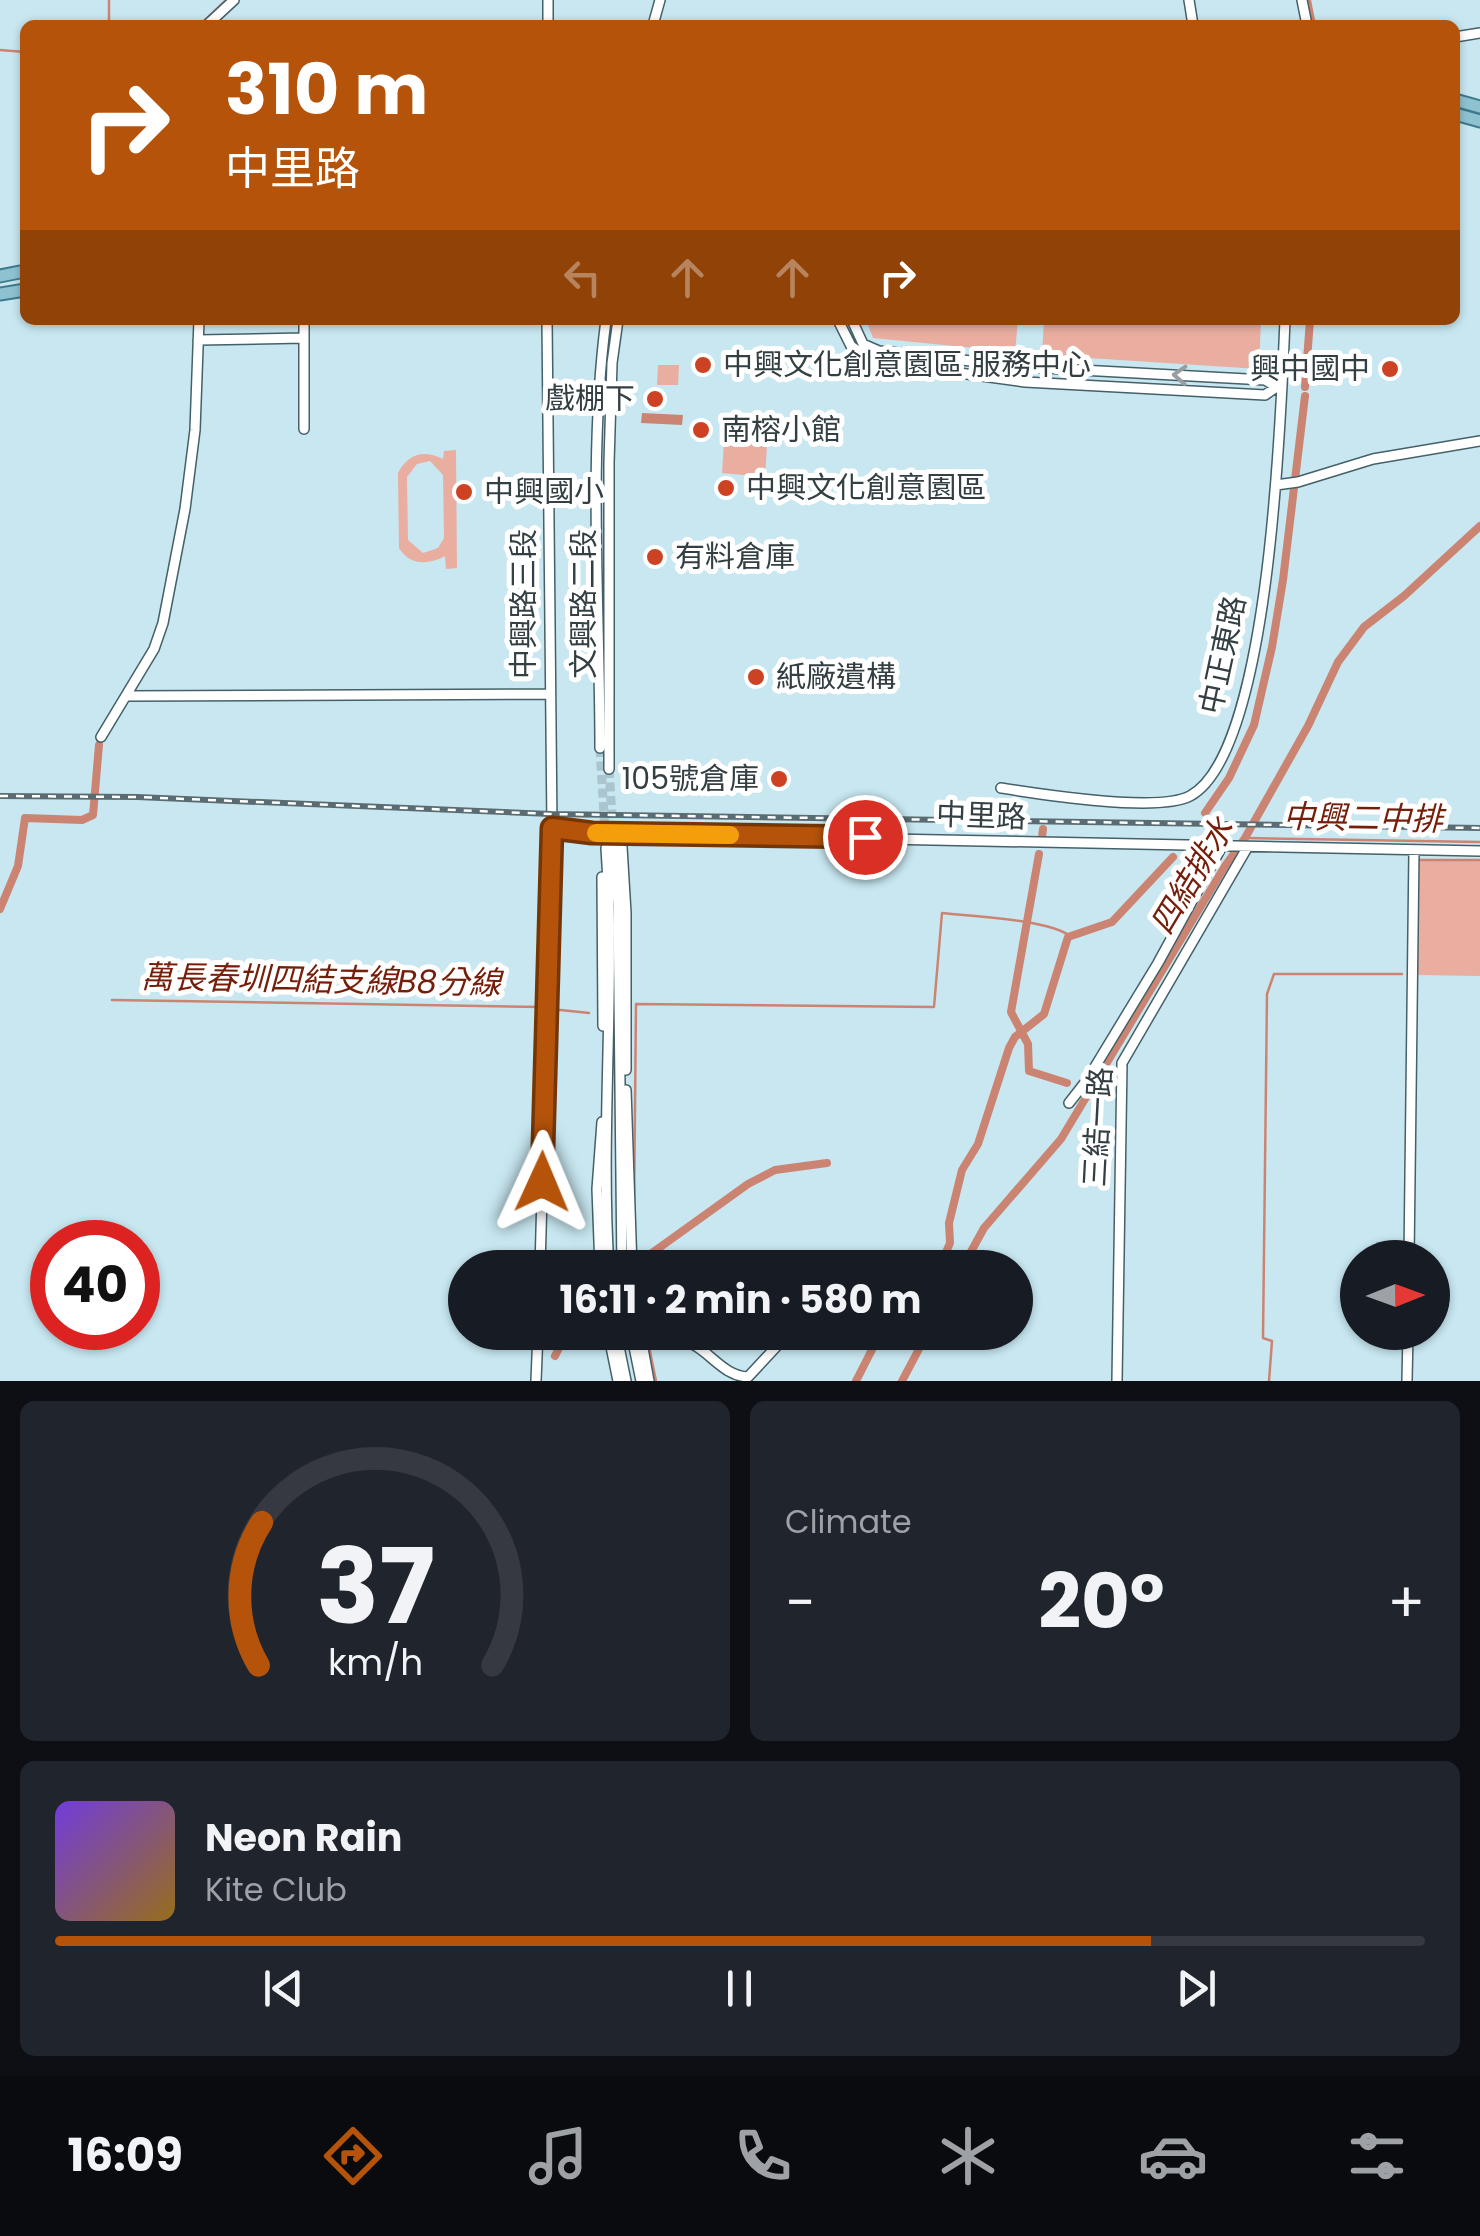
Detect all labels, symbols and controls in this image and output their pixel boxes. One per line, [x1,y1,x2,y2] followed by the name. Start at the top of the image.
[225,40,428,139] text: 310 m
[60,60,190,190] icon: right
[225,137,360,200] text: 中里路
[555,250,610,305] icon: left
[660,250,715,305] icon: ahead
[765,250,820,305] icon: ahead
[870,250,925,305] icon: right
[723,343,1091,386] place label: 中興文化創意園區 服務中心
[1250,347,1370,390] place label: 興中國中
[692,354,714,376] marker: 中興文化創意園區 服務中心
[1379,358,1401,380] marker: 興中國中
[1172,365,1188,386] one-way arrow
[545,377,635,420] place label: 戲棚下
[644,388,666,410] marker: 戲棚下
[721,408,841,451] place label: 南榕小館
[690,419,712,441] marker: 南榕小館
[746,466,986,509] place label: 中興文化創意園區
[484,470,604,513] place label: 中興國小
[715,477,737,499] marker: 中興文化創意園區
[453,481,475,503] marker: 中興國小
[502,529,545,679] street label: 中興路三段
[562,529,605,679] street label: 文興路二段
[675,535,795,578] place label: 有料倉庫
[644,546,666,568] marker: 有料倉庫
[1189,592,1256,718] street label: 中正東路
[776,655,896,698] place label: 紙廠遺構
[745,666,767,688] marker: 紙廠遺構
[622,757,759,800] place label: 105號倉庫
[768,768,790,790] marker: 105號倉庫
[935,792,1027,839] street label: 中里路
[1283,794,1447,841] water label: 中興二中排
[823,795,908,880] pin
[1139,808,1245,942] water label: 四結排水
[838,810,893,865] icon: arrive
[141,954,504,1005] water label: 萬長春圳四結支線B8分線
[1073,1066,1122,1188] street label: 三結一路
[490,1130,594,1234] position arrow
[30,1220,160,1350] speed limit sign: 40
[1340,1240,1450,1350] north arrow
[1340,1240,1450,1350] map controls
[559,1273,922,1326] text: 16:11 · 2 min · 580 m
[785,1499,912,1544] text: Climate
[316,1514,434,1659] text: 37
[1038,1549,1165,1654] text: 20°
[785,1564,815,1641] text: −
[1387,1564,1425,1641] text: +
[327,1637,423,1688] text: km/h
[205,1811,402,1864] text: Neon Rain
[205,1867,347,1912] text: Kite Club
[256,1961,311,2016] icon: previous
[712,1961,767,2016] icon: pause
[1169,1961,1224,2016] icon: next
[318,2121,388,2191] icon: directions
[523,2121,593,2191] icon: music
[728,2121,798,2191] icon: phone
[933,2121,1003,2191] icon: climate
[1138,2121,1208,2191] icon: car
[1342,2121,1412,2191] icon: filters
[67,2124,183,2187] text: 16:09

